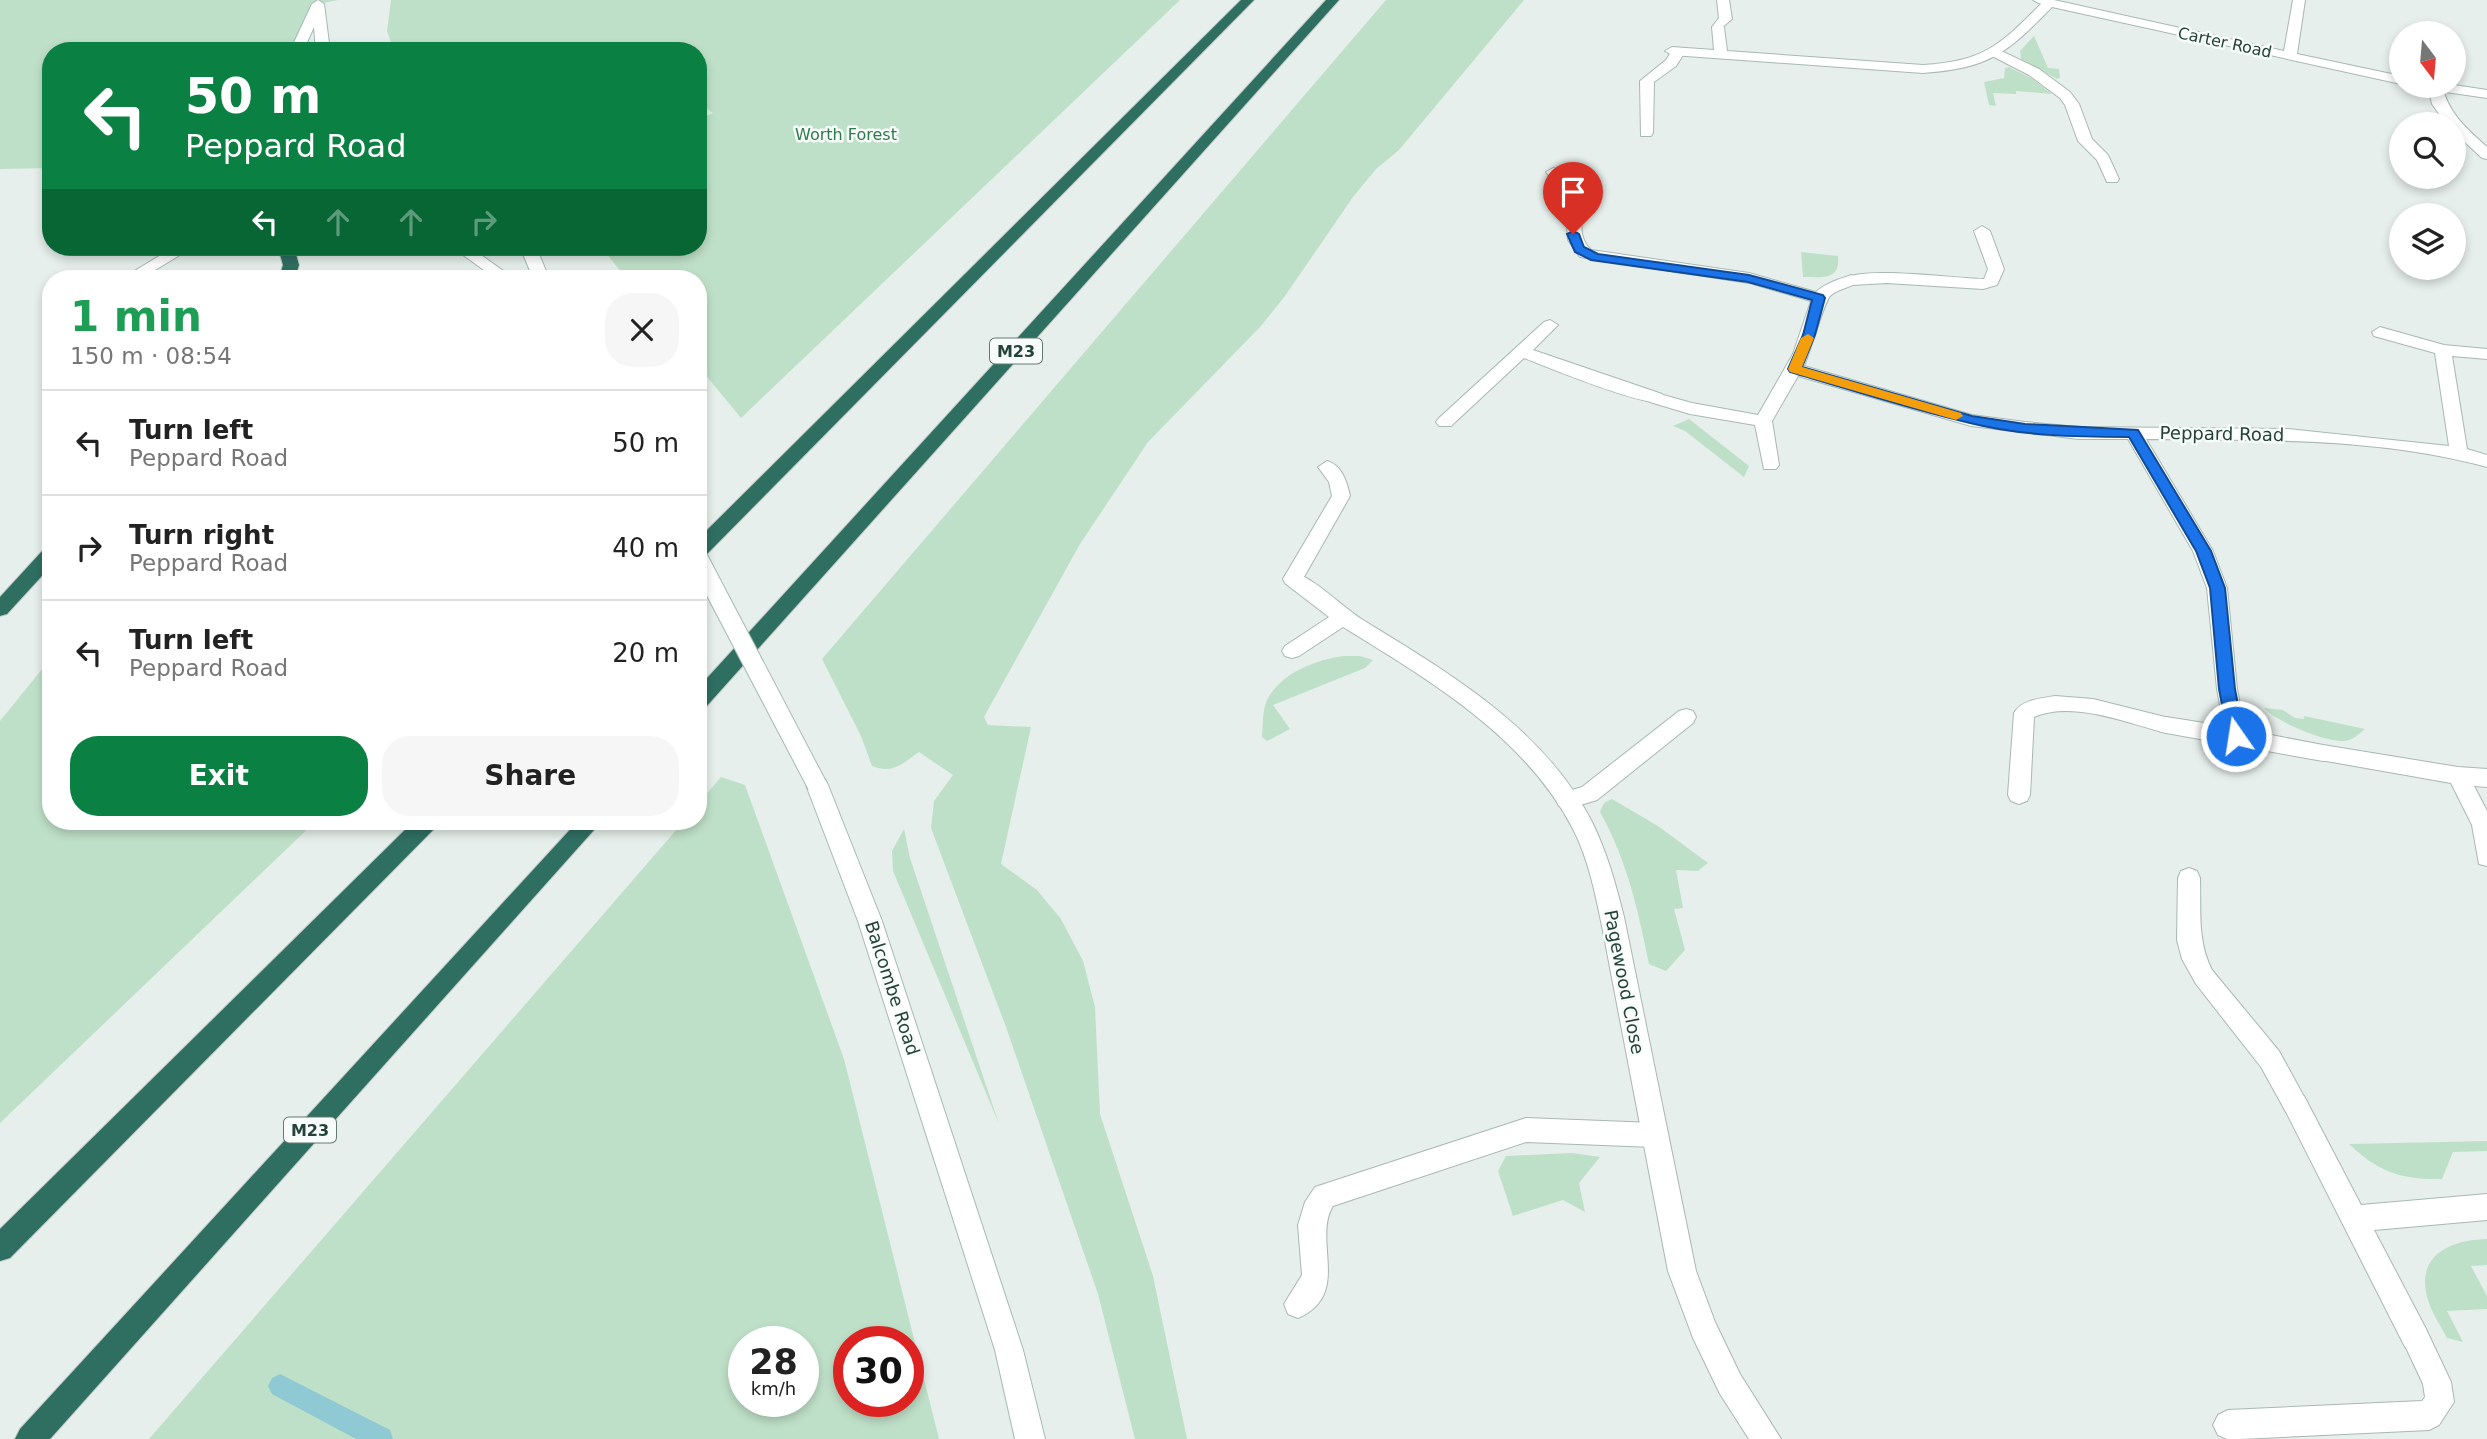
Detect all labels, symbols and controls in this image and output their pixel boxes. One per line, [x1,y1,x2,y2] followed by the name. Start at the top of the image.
[2389,21,2466,98] north arrow
[2389,21,2466,280] map controls
[2176,23,2274,62] street label: Carter Road
[185,68,321,125] text: 50 m
[70,70,161,161] icon: left
[2389,112,2466,189] button: search
[795,125,897,144] park label: Worth Forest
[185,127,406,165] text: Peppard Road
[1543,162,1603,234] pin
[1554,173,1592,211] icon: arrive
[246,203,284,241] icon: left
[319,203,357,241] icon: ahead
[392,203,430,241] icon: ahead
[465,203,503,241] icon: right
[2389,203,2466,280] button: layers
[70,292,202,341] text: 1 min
[605,293,679,367] button: close
[990,338,1042,364] road number: M23
[70,343,232,369] text: 150 m · 08:54
[129,415,253,445] text: Turn left
[2160,422,2284,445] street label: Peppard Road
[70,424,108,462] icon: left
[612,428,679,458] text: 50 m
[129,445,288,471] text: Peppard Road
[129,520,274,550] text: Turn right
[70,529,108,567] icon: right
[612,533,679,563] text: 40 m
[129,550,288,576] text: Peppard Road
[129,625,253,655] text: Turn left
[70,634,108,672] icon: left
[612,638,679,668] text: 20 m
[129,655,288,681] text: Peppard Road
[2199,699,2273,773] position arrow
[70,736,368,816] button: Exit
[382,736,679,816] button: Share
[1600,908,1649,1056] street label: Pagewood Close
[861,918,924,1058] street label: Balcombe Road
[284,1118,336,1142] road number: M23
[833,1326,924,1417] speed limit sign: 30
[749,1342,798,1382] text: 28
[751,1378,796,1399] text: km/h

